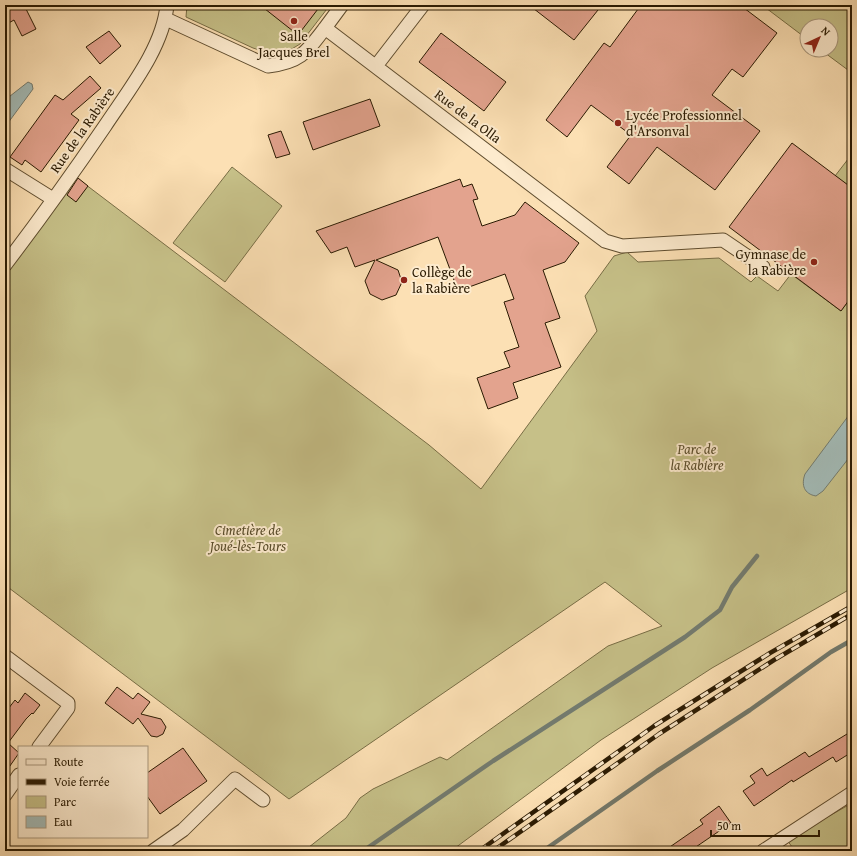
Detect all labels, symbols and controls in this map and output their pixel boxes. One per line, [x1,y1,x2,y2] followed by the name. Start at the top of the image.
[289,16,299,26] marker: Salle Jacques Brel
[799,18,839,58] north arrow
[818,22,835,40] text: N
[256,26,330,62] place label: Salle Jacques Brel
[45,83,119,177] street label: Rue de la Rabière
[430,84,506,148] street label: Rue de la Olla
[626,105,742,141] place label: Lycée Professionnel d'Arsonval
[613,118,623,128] marker: Lycée Professionnel d'Arsonval
[736,244,806,280] place label: Gymnase de la Rabière
[809,257,819,267] marker: Gymnase de la Rabière
[412,262,472,298] place label: Collège de la Rabière
[399,275,409,285] marker: Collège de la Rabière
[670,439,724,475] park label: Parc de la Rabière
[208,520,286,556] park label: Cimetière de Joué-lès-Tours
[18,746,148,838] legend
[54,753,84,770] text: Route
[54,773,110,790] text: Voie ferrée
[54,793,77,810] text: Parc
[711,812,819,838] scale bar
[54,813,73,830] text: Eau
[717,817,741,834] text: 50 m

